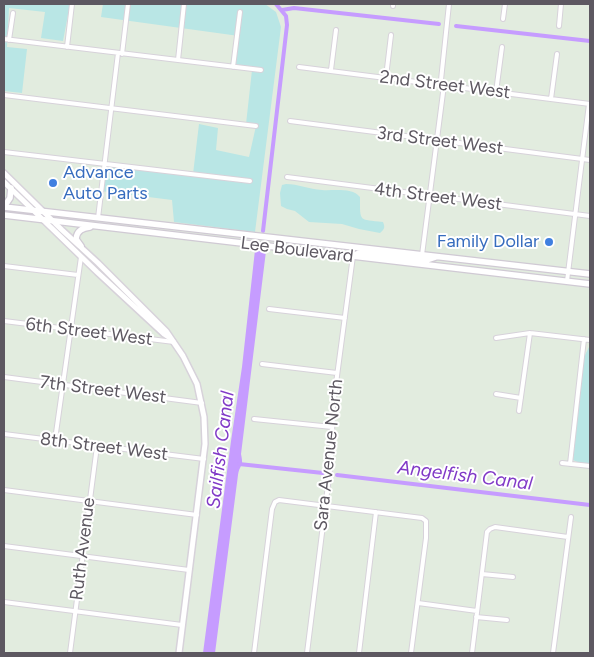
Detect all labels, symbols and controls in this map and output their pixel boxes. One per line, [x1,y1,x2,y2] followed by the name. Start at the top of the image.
[378,66,512,104] street label: 2nd Street West
[376,123,504,159] street label: 3rd Street West
[63,162,148,204] place label: Advance Auto Parts
[47,177,59,189] marker: Advance Auto Parts
[373,178,503,216] street label: 4th Street West
[437,231,539,253] place label: Family Dollar
[239,232,355,268] street label: Lee Boulevard
[543,236,555,248] marker: Family Dollar
[24,313,154,351] street label: 6th Street West
[38,372,168,408] street label: 7th Street West
[310,378,348,532] street label: Sara Avenue North
[202,390,240,510] water label: Sailfish Canal
[39,428,169,466] street label: 8th Street West
[396,456,534,496] water label: Angelfish Canal
[66,496,100,602] street label: Ruth Avenue

